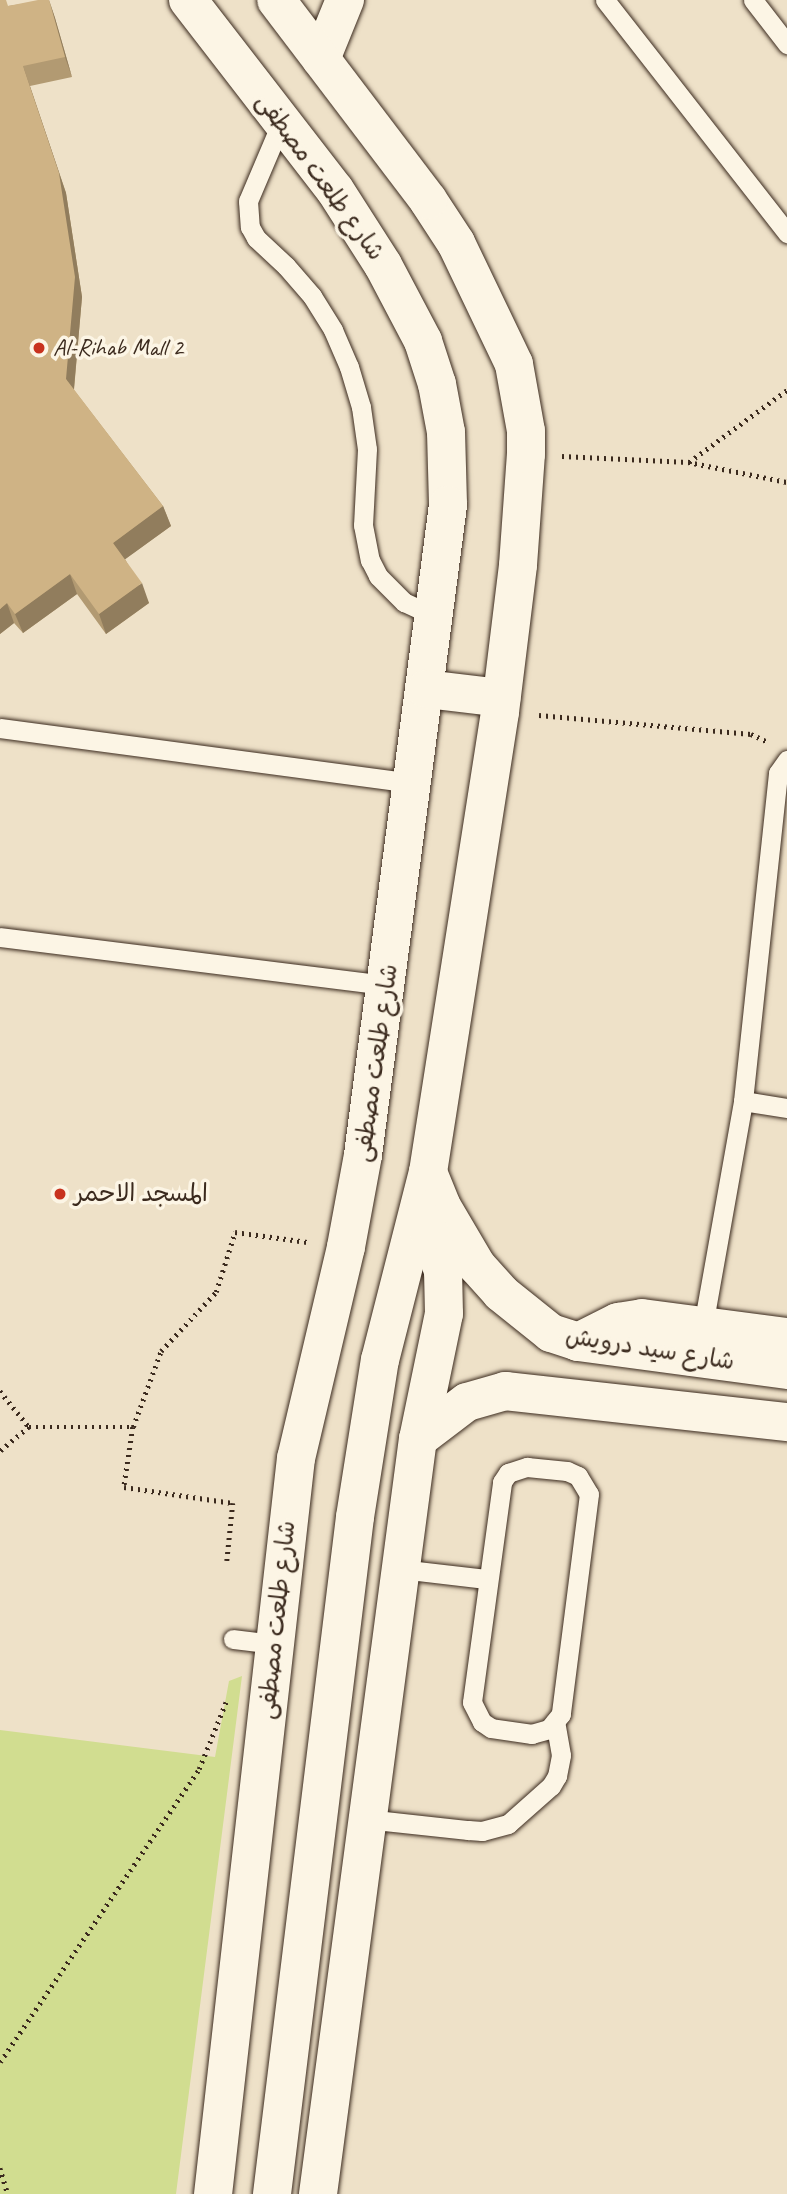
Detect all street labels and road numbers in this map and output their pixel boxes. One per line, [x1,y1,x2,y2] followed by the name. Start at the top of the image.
[250,88,390,266] street label: شارع طلعت مصطفى
[348,962,404,1164] street label: شارع طلعت مصطفى
[564,1321,736,1377] street label: شارع سيد درويش
[252,1519,302,1721] street label: شارع طلعت مصطفى

